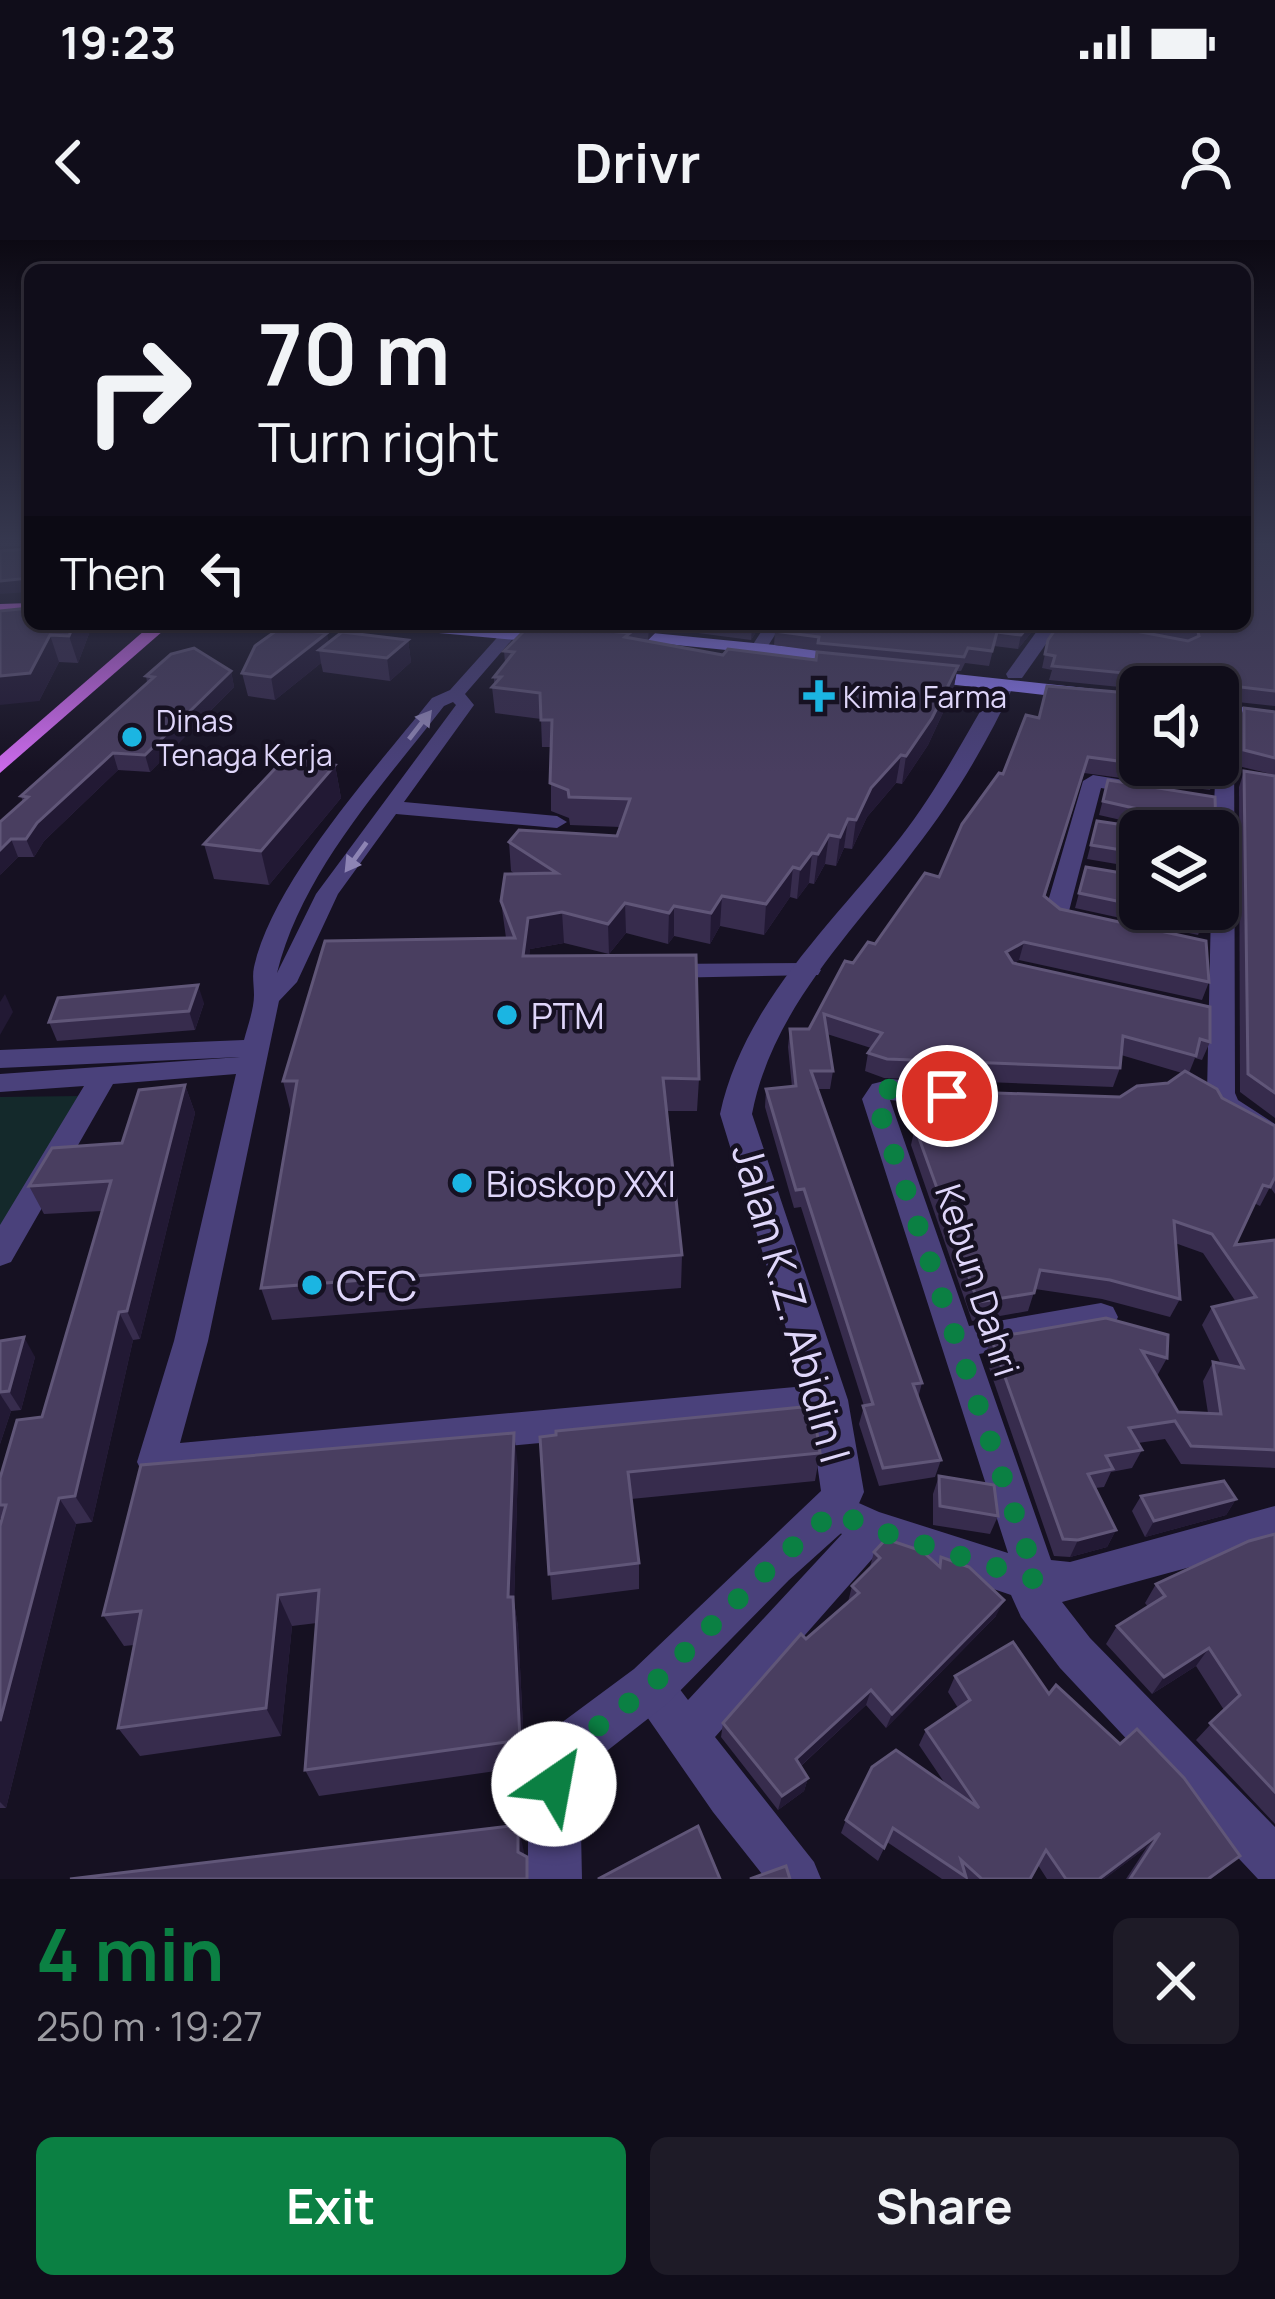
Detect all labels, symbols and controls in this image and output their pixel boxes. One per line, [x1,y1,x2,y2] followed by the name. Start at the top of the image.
[60,11,176,73] text: 19:23
[575,125,700,199] text: Drivr
[36,129,102,195] icon: back
[1173,129,1239,195] icon: person
[258,295,450,410] text: 70 m
[60,312,216,468] icon: right
[258,404,500,478] text: Turn right
[190,540,256,606] icon: left
[60,542,166,604] text: Then
[1119,666,1239,930] map controls
[1119,666,1239,786] button: sound
[843,676,1007,717] place label: Kimia Farma
[806,683,832,709] marker: Kimia Farma
[156,700,333,775] place label: Dinas Tenaga Kerja
[407,710,432,741] one-way arrow
[119,724,145,750] marker: Dinas Tenaga Kerja
[1119,810,1239,930] button: layers
[344,841,368,873] one-way arrow
[531,991,604,1040] place label: PTM
[494,1002,520,1028] marker: PTM
[896,1045,998,1147] pin
[914,1063,980,1129] icon: arrive
[719,1137,865,1469] street label: Jalan K.Z. Abidin I
[486,1159,676,1208] place label: Bioskop XXI
[449,1170,475,1196] marker: Bioskop XXI
[924,1178,1032,1382] street label: Kebun Dahri
[336,1256,417,1314] place label: CFC
[299,1272,325,1298] marker: CFC
[491,1721,617,1847] position arrow
[36,1904,224,2003] text: 4 min
[1113,1918,1239,2044] button: close
[36,1999,263,2053] text: 250 m · 19:27
[36,2137,626,2275] button: Exit
[650,2137,1239,2275] button: Share

